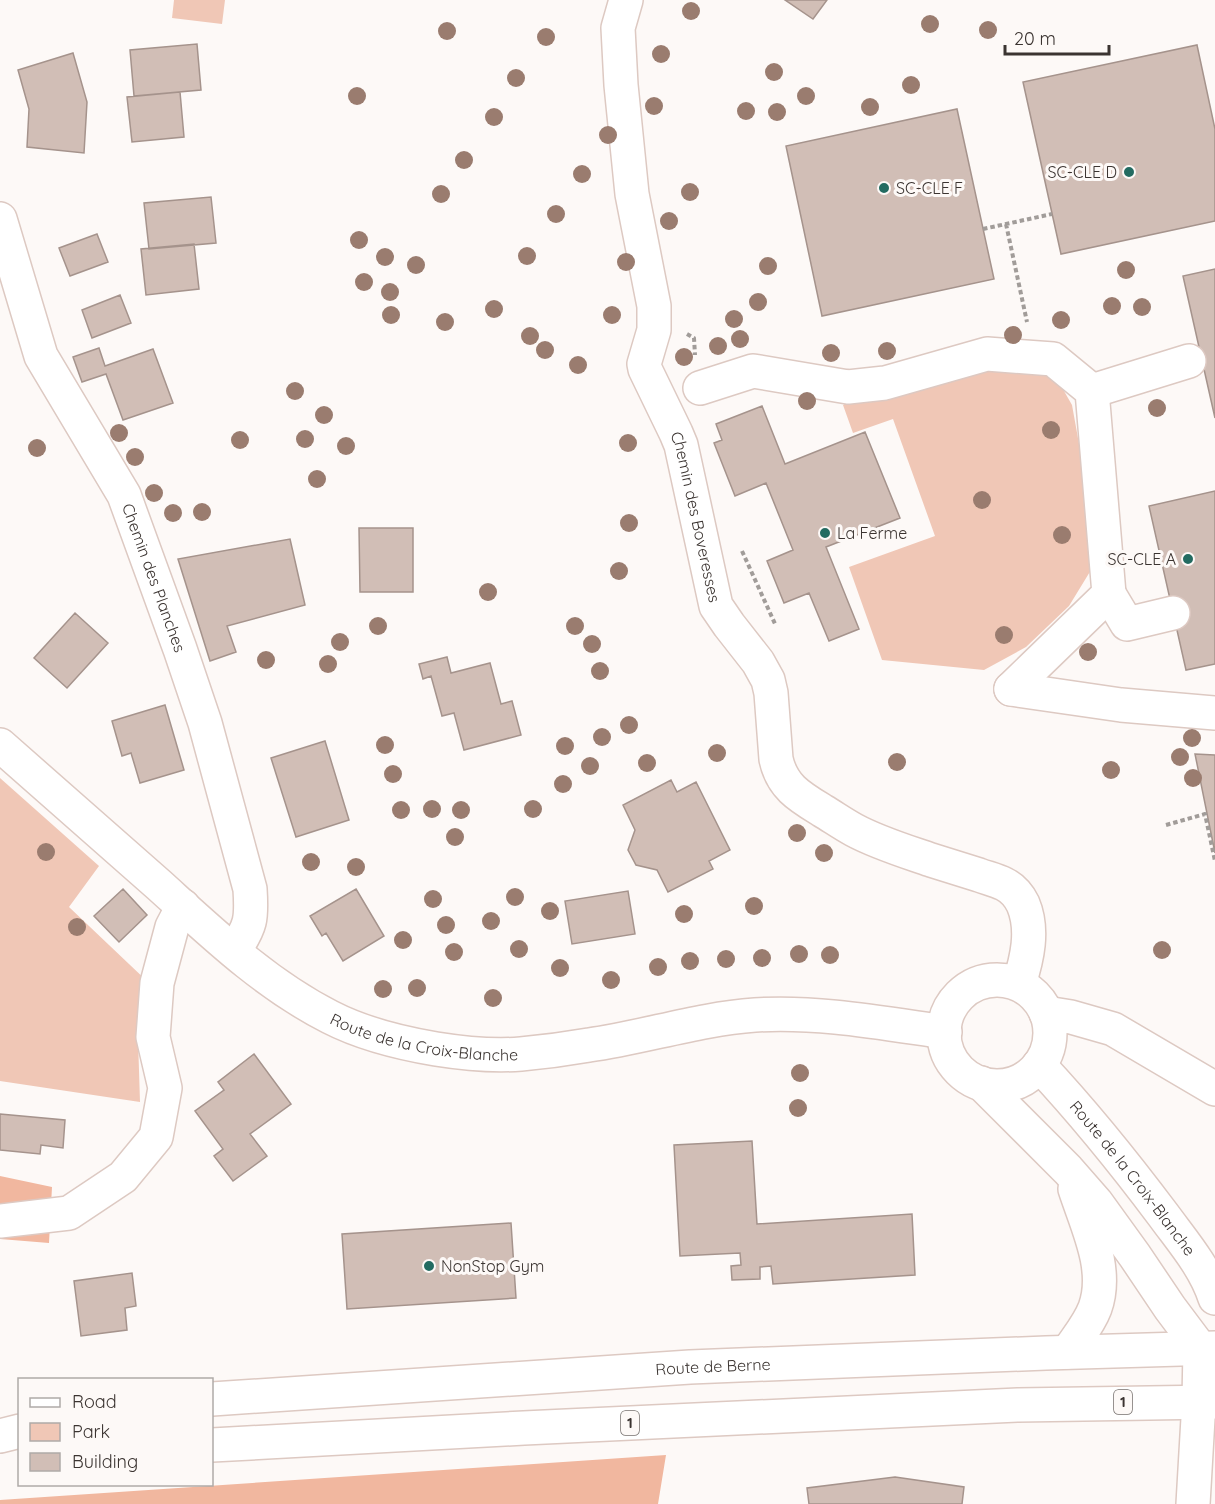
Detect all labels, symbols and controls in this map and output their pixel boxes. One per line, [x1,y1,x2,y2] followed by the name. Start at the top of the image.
[1005,18,1108,56] scale bar
[1014,27,1056,50] text: 20 m
[1047,162,1117,182] place label: SC-CLE D
[1122,165,1136,179] marker: SC-CLE D
[896,178,963,198] place label: SC-CLE F
[877,181,891,195] marker: SC-CLE F
[666,428,725,604] street label: Chemin des Boveresses
[118,501,190,655] street label: Chemin des Planches
[837,523,907,543] place label: La Ferme
[818,526,832,540] marker: La Ferme
[1108,549,1176,569] place label: SC-CLE A
[1181,552,1195,566] marker: SC-CLE A
[327,1009,518,1065] street label: Route de la Croix-Blanche
[1066,1096,1200,1259] street label: Route de la Croix-Blanche
[441,1256,544,1276] place label: NonStop Gym
[422,1259,436,1273] marker: NonStop Gym
[655,1354,771,1379] street label: Route de Berne
[18,1378,213,1486] legend
[72,1390,117,1413] text: Road
[1114,1390,1132,1414] road number: 1
[621,1411,639,1435] road number: 1
[72,1420,110,1443] text: Park
[72,1450,138,1473] text: Building

